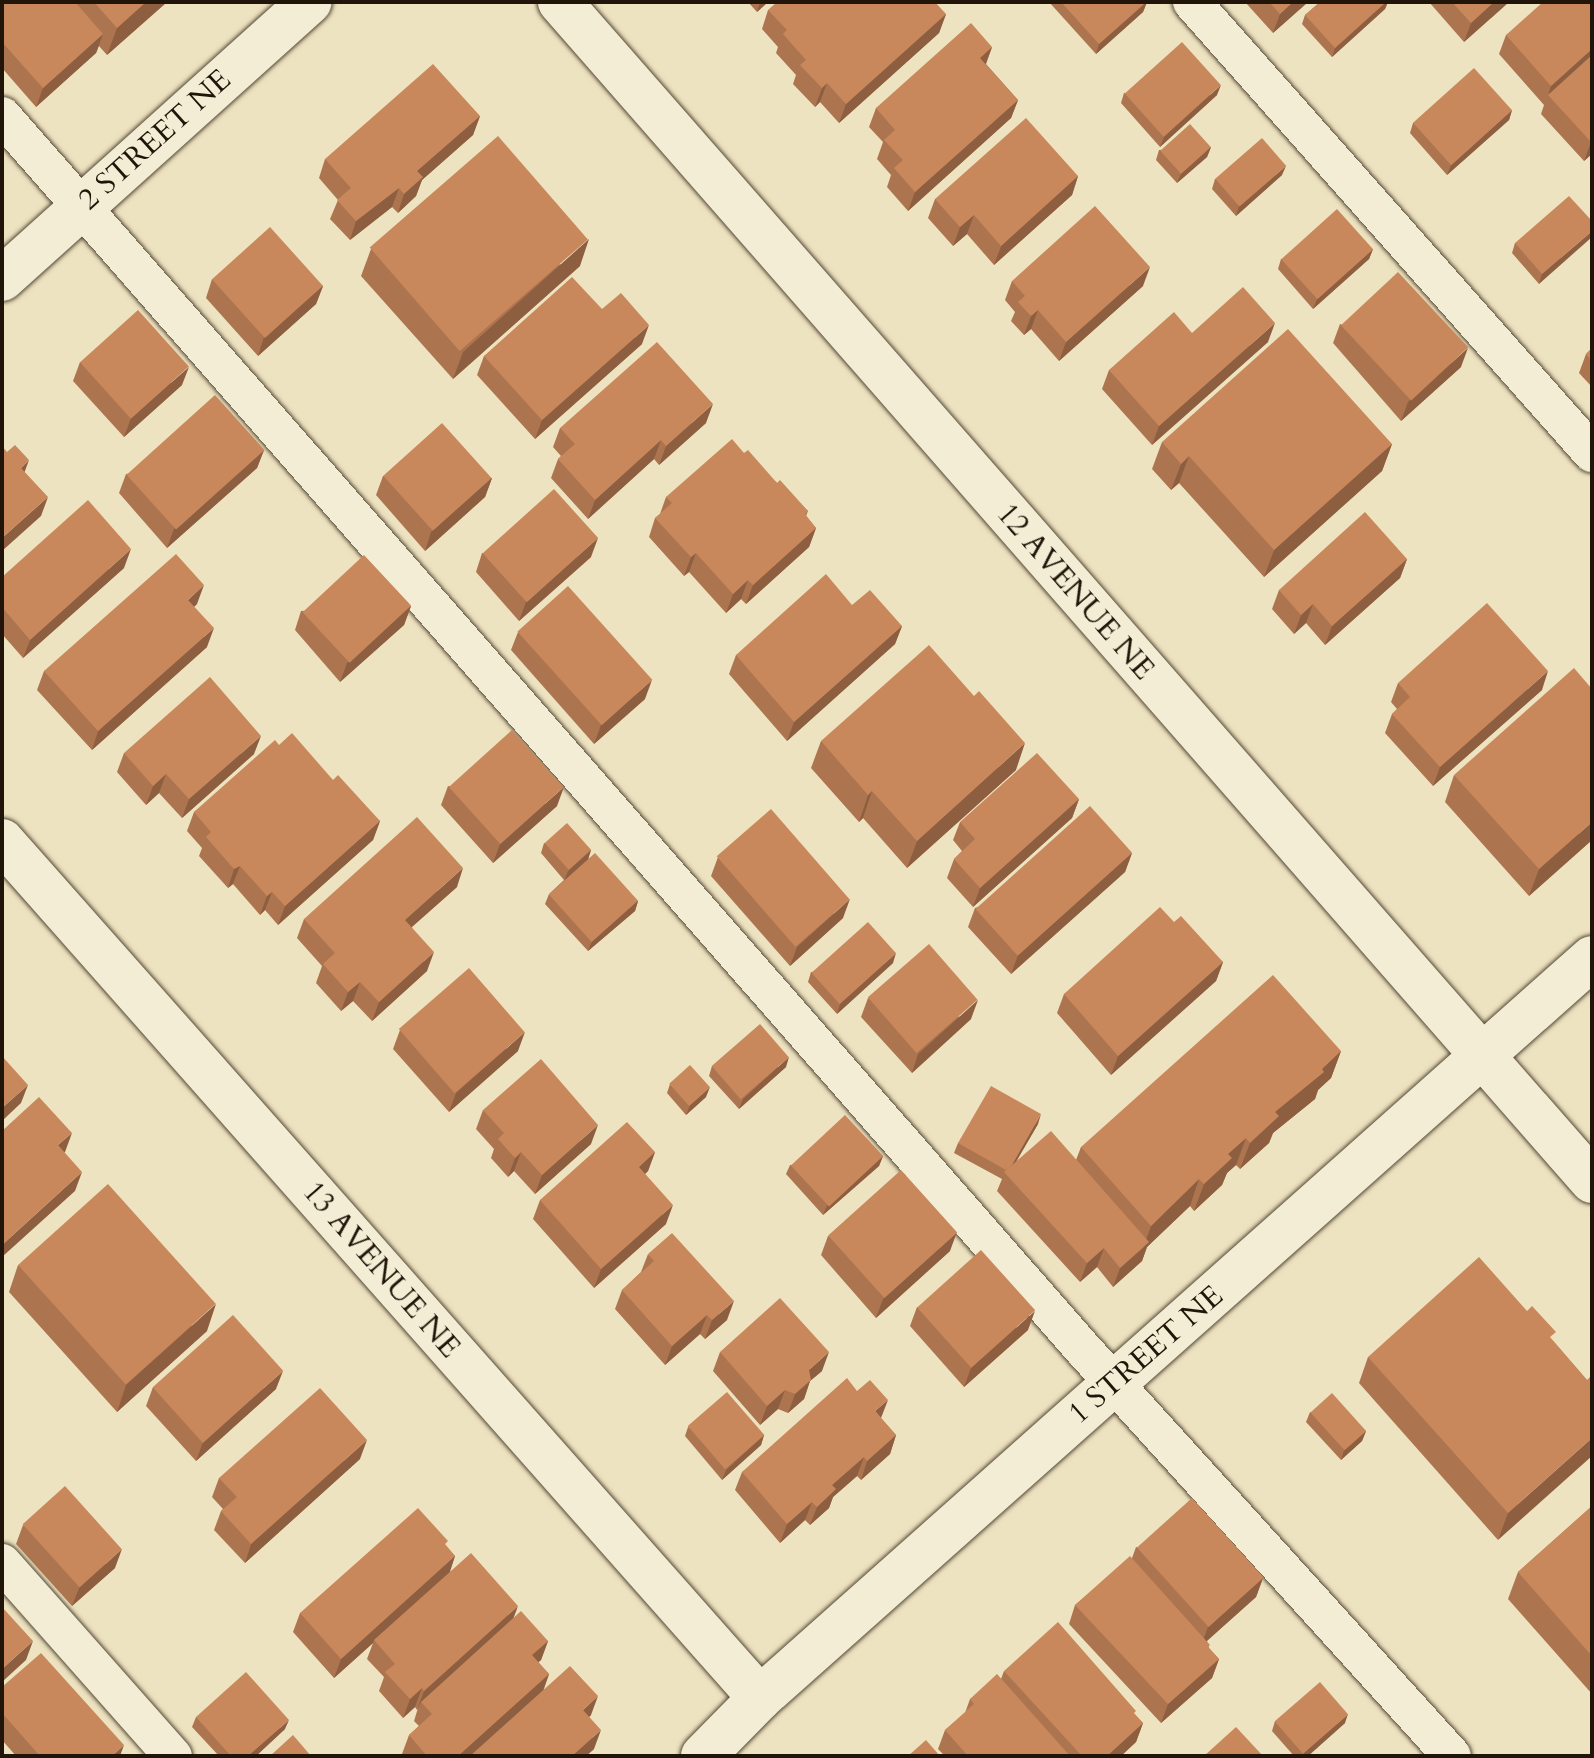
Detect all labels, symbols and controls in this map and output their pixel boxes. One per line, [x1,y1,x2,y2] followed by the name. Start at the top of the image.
[71,62,239,218] street label: 2 STREET NE
[989,497,1161,687] street label: 12 AVENUE NE
[295,1175,467,1365] street label: 13 AVENUE NE
[1062,1278,1230,1432] street label: 1 STREET NE

